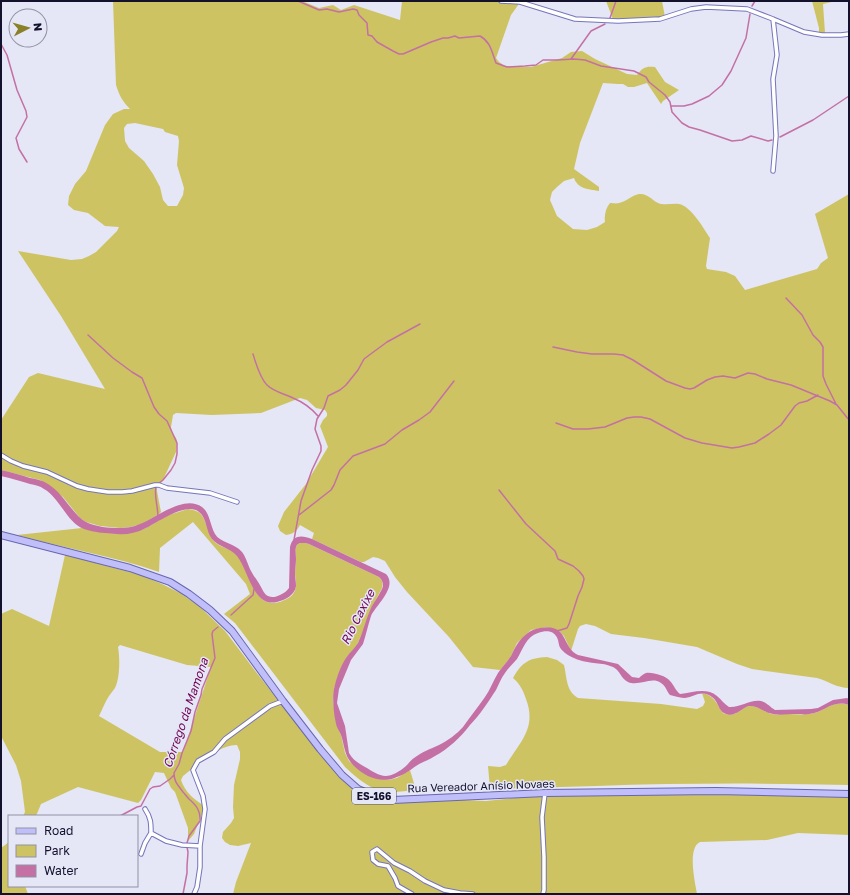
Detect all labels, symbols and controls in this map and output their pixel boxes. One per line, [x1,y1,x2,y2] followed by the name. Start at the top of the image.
[8,8,48,48] north arrow
[32,22,45,32] text: N
[337,586,378,647] water label: Rio Caxixe
[160,655,212,770] water label: Córrego da Mamona
[407,776,555,795] street label: Rua Vereador Anísio Novaes
[352,788,396,804] road number: ES-166
[8,815,138,887] legend
[44,823,73,838] text: Road
[44,843,70,858] text: Park
[44,863,78,878] text: Water

